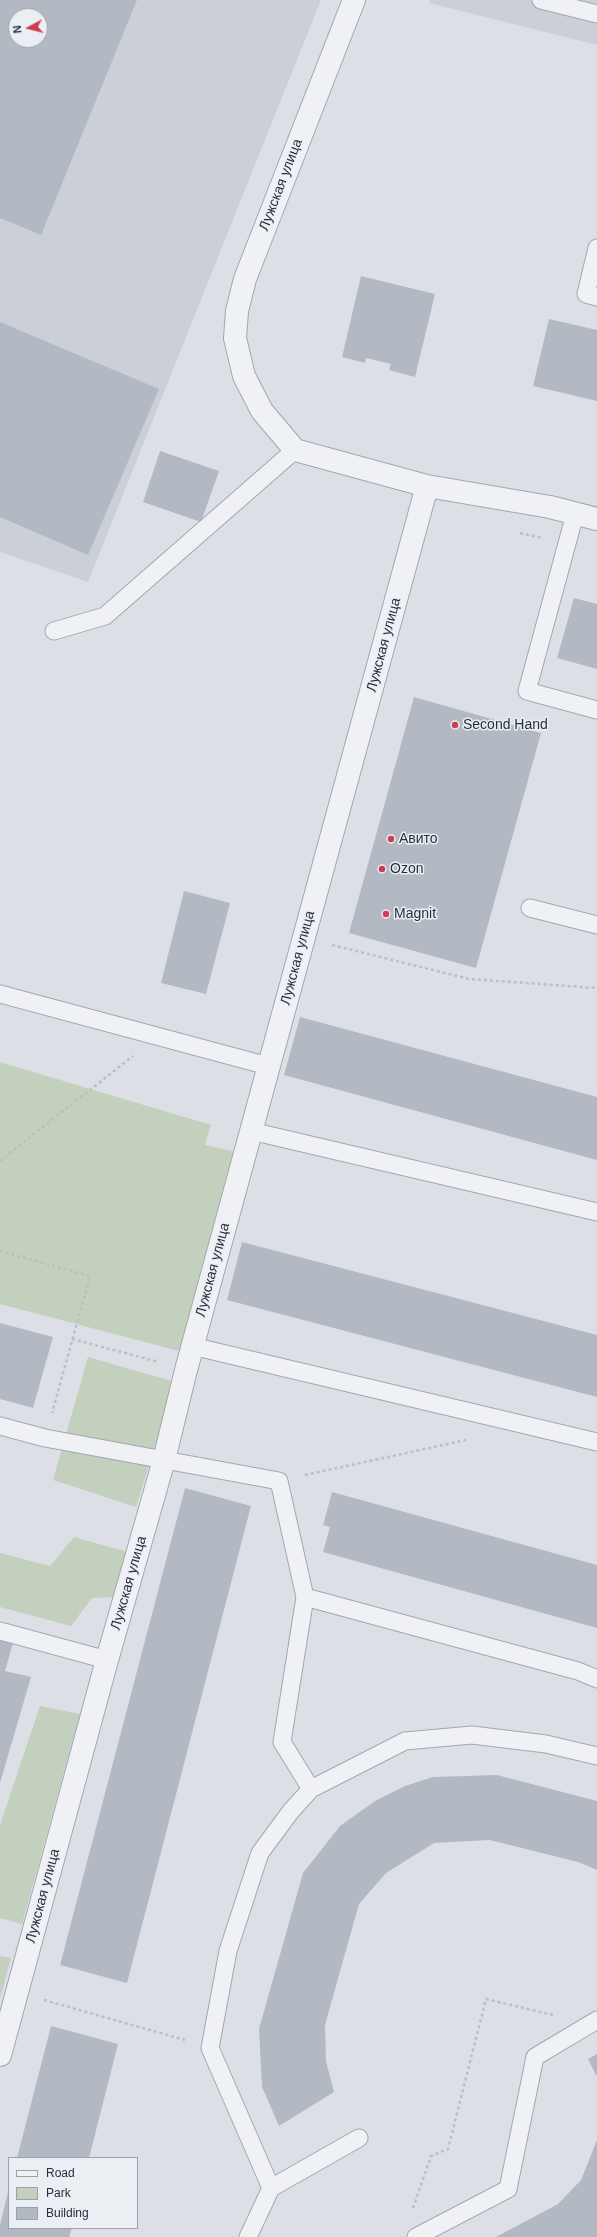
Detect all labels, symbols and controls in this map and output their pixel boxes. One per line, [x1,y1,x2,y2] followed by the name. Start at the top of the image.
[8,8,48,48] north arrow
[11,25,24,34] text: N
[256,137,306,233] street label: Лужская улица
[363,596,405,694] street label: Лужская улица
[463,717,548,733] place label: Second Hand
[450,720,460,730] marker: Second Hand
[399,831,438,847] place label: Авито
[386,834,396,844] marker: Авито
[390,861,423,877] place label: Ozon
[377,864,387,874] marker: Ozon
[394,906,436,922] place label: Magnit
[277,909,319,1007] street label: Лужская улица
[381,909,391,919] marker: Magnit
[192,1221,234,1319] street label: Лужская улица
[108,1534,150,1632] street label: Лужская улица
[22,1847,64,1945] street label: Лужская улица
[8,2157,138,2229] legend
[46,2166,75,2180] text: Road
[46,2186,71,2200] text: Park
[46,2206,89,2220] text: Building

